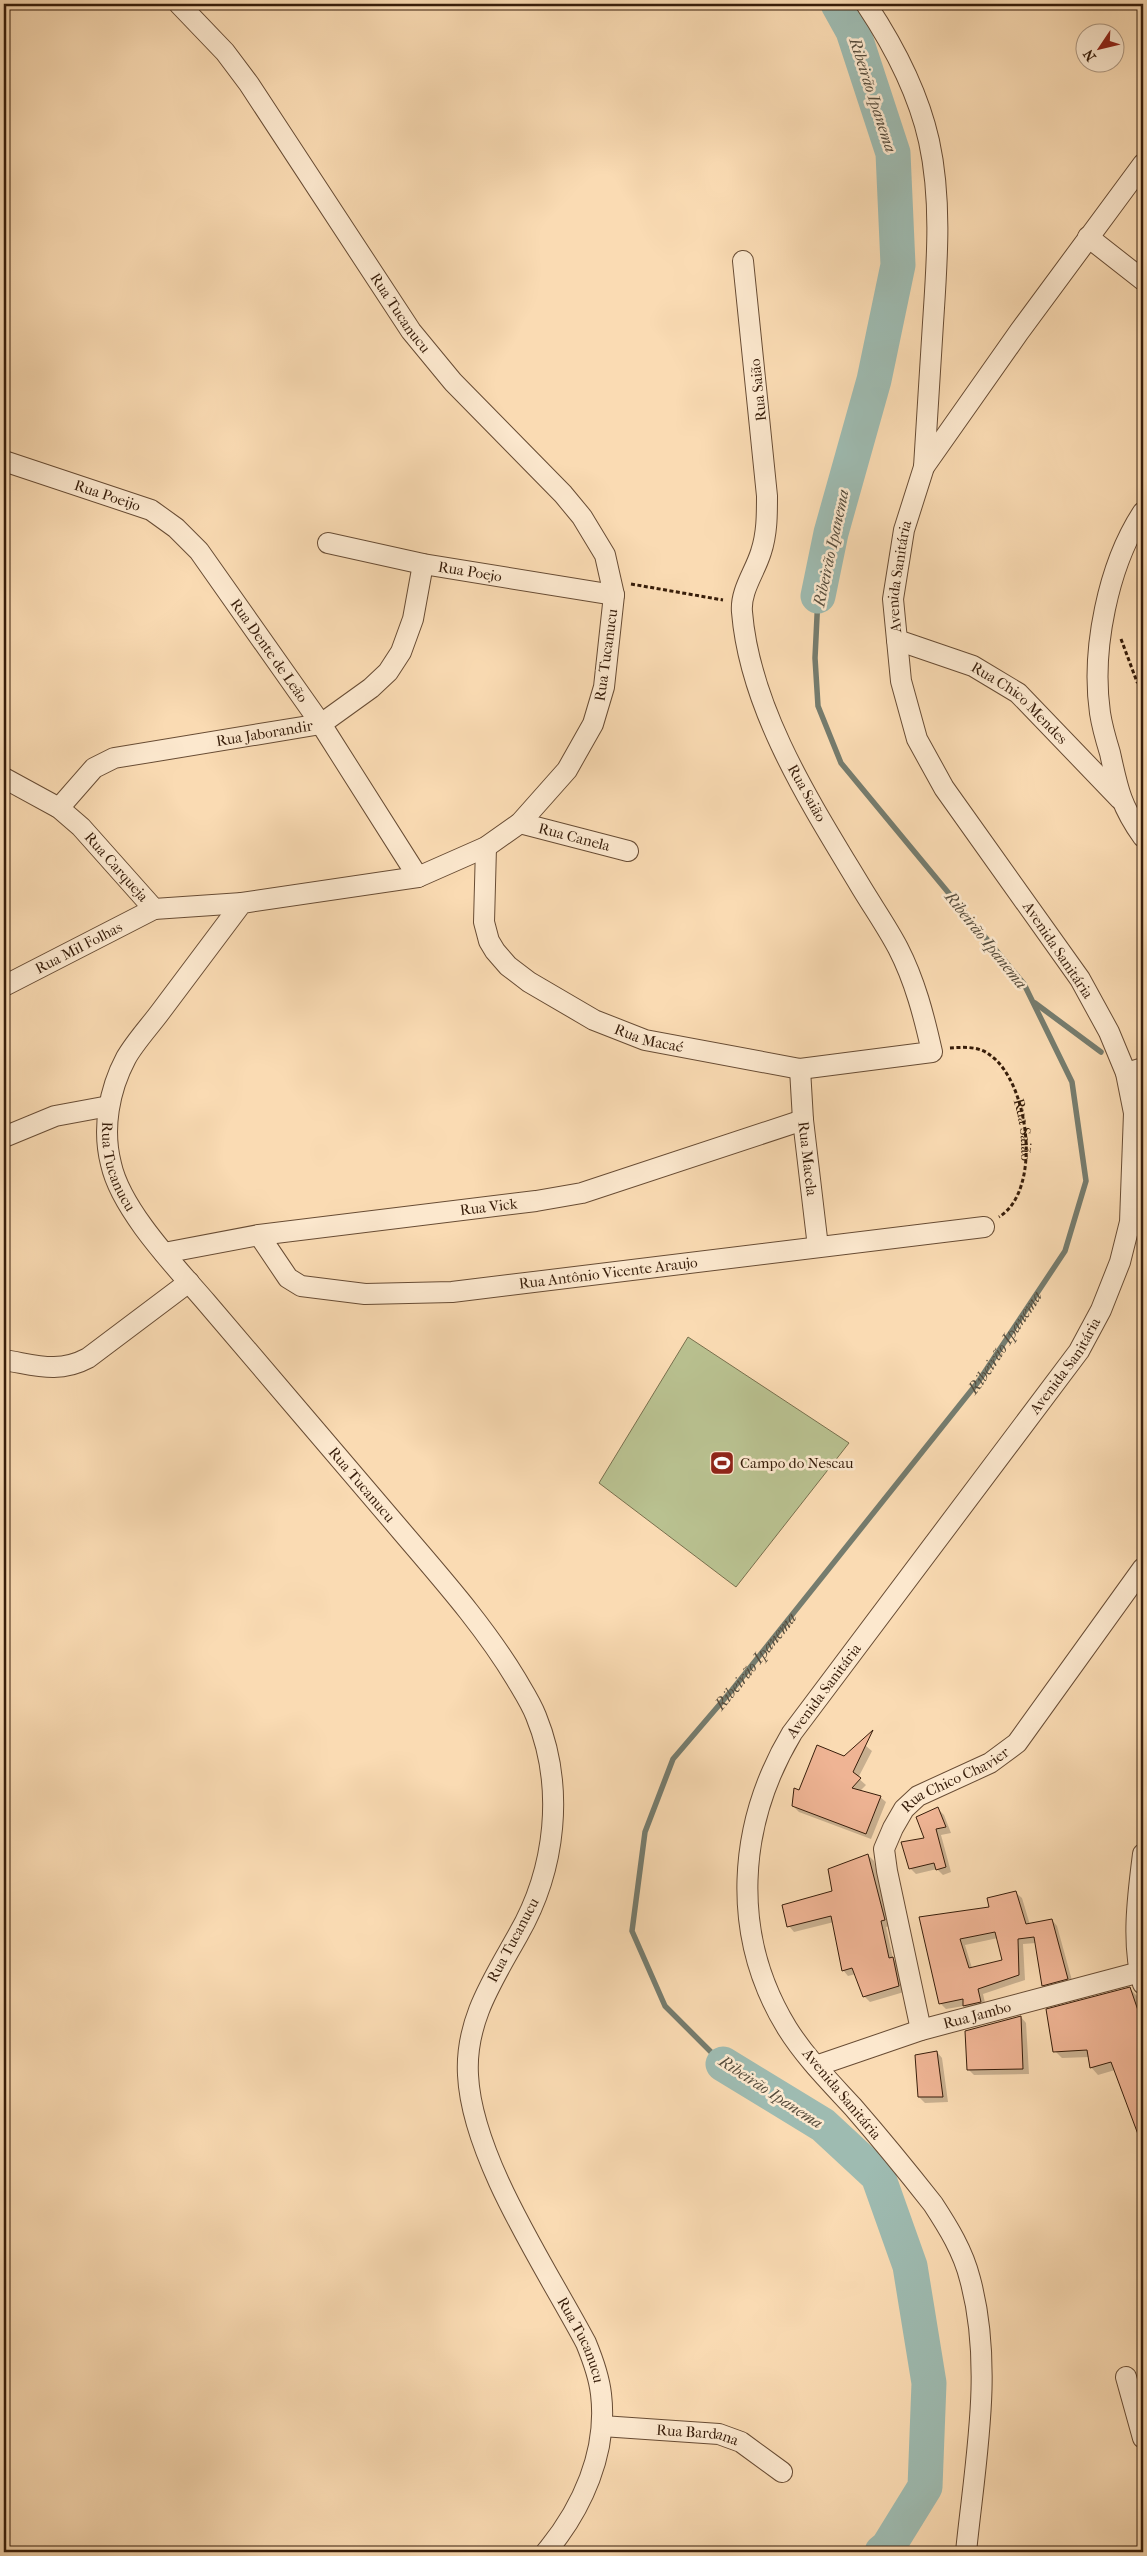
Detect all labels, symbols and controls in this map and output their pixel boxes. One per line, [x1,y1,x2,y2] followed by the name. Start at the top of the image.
[1074,22,1124,72] north arrow
[845,34,900,155] water label: Ribeirão Ipanema
[1080,46,1100,64] text: N
[366,270,435,357] street label: Rua Tucanucu
[746,357,770,422] street label: Rua Saião
[72,476,143,515] street label: Rua Poeijo
[809,488,853,609] water label: Ribeirão Ipanema
[884,517,916,634] street label: Avenida Sanitária
[437,558,504,586] street label: Rua Poejo
[226,595,312,706] street label: Rua Dente de Leão
[591,607,621,702] street label: Rua Tucanucu
[968,658,1072,748] street label: Rua Chico Mendes
[215,716,315,750] street label: Rua Jaborandir
[784,761,830,825] street label: Rua Saião
[536,819,613,855] street label: Rua Canela
[81,828,153,906] street label: Rua Carqueja
[940,887,1031,992] water label: Ribeirão Ipanema
[1018,897,1098,1003] street label: Avenida Sanitária
[32,918,126,977] street label: Rua Mil Folhas
[612,1020,685,1056] street label: Rua Macaé
[1010,1096,1035,1162] street label: Rua Saião
[794,1120,821,1198] street label: Rua Macela
[98,1122,140,1215] street label: Rua Tucanucu
[459,1194,519,1219] street label: Rua Vick
[518,1253,699,1293] street label: Rua Antônio Vicente Araujo
[963,1287,1046,1398] water label: Ribeirão Ipanema
[1025,1314,1105,1418] street label: Avenida Sanitária
[325,1443,399,1526] street label: Rua Tucanucu
[709,1450,735,1476] sports icon: Campo do Nescau
[740,1454,854,1472] place label: Campo do Nescau
[709,1608,800,1714] water label: Ribeirão Ipanema
[782,1639,866,1742] street label: Avenida Sanitária
[897,1743,1013,1816] street label: Rua Chico Chavier
[483,1894,543,1985] street label: Rua Tucanucu
[941,1997,1013,2033] street label: Rua Jambo
[798,2044,886,2144] street label: Avenida Sanitária
[715,2051,826,2133] water label: Ribeirão Ipanema
[553,2294,608,2385] street label: Rua Tucanucu
[656,2421,742,2450] street label: Rua Bardana

